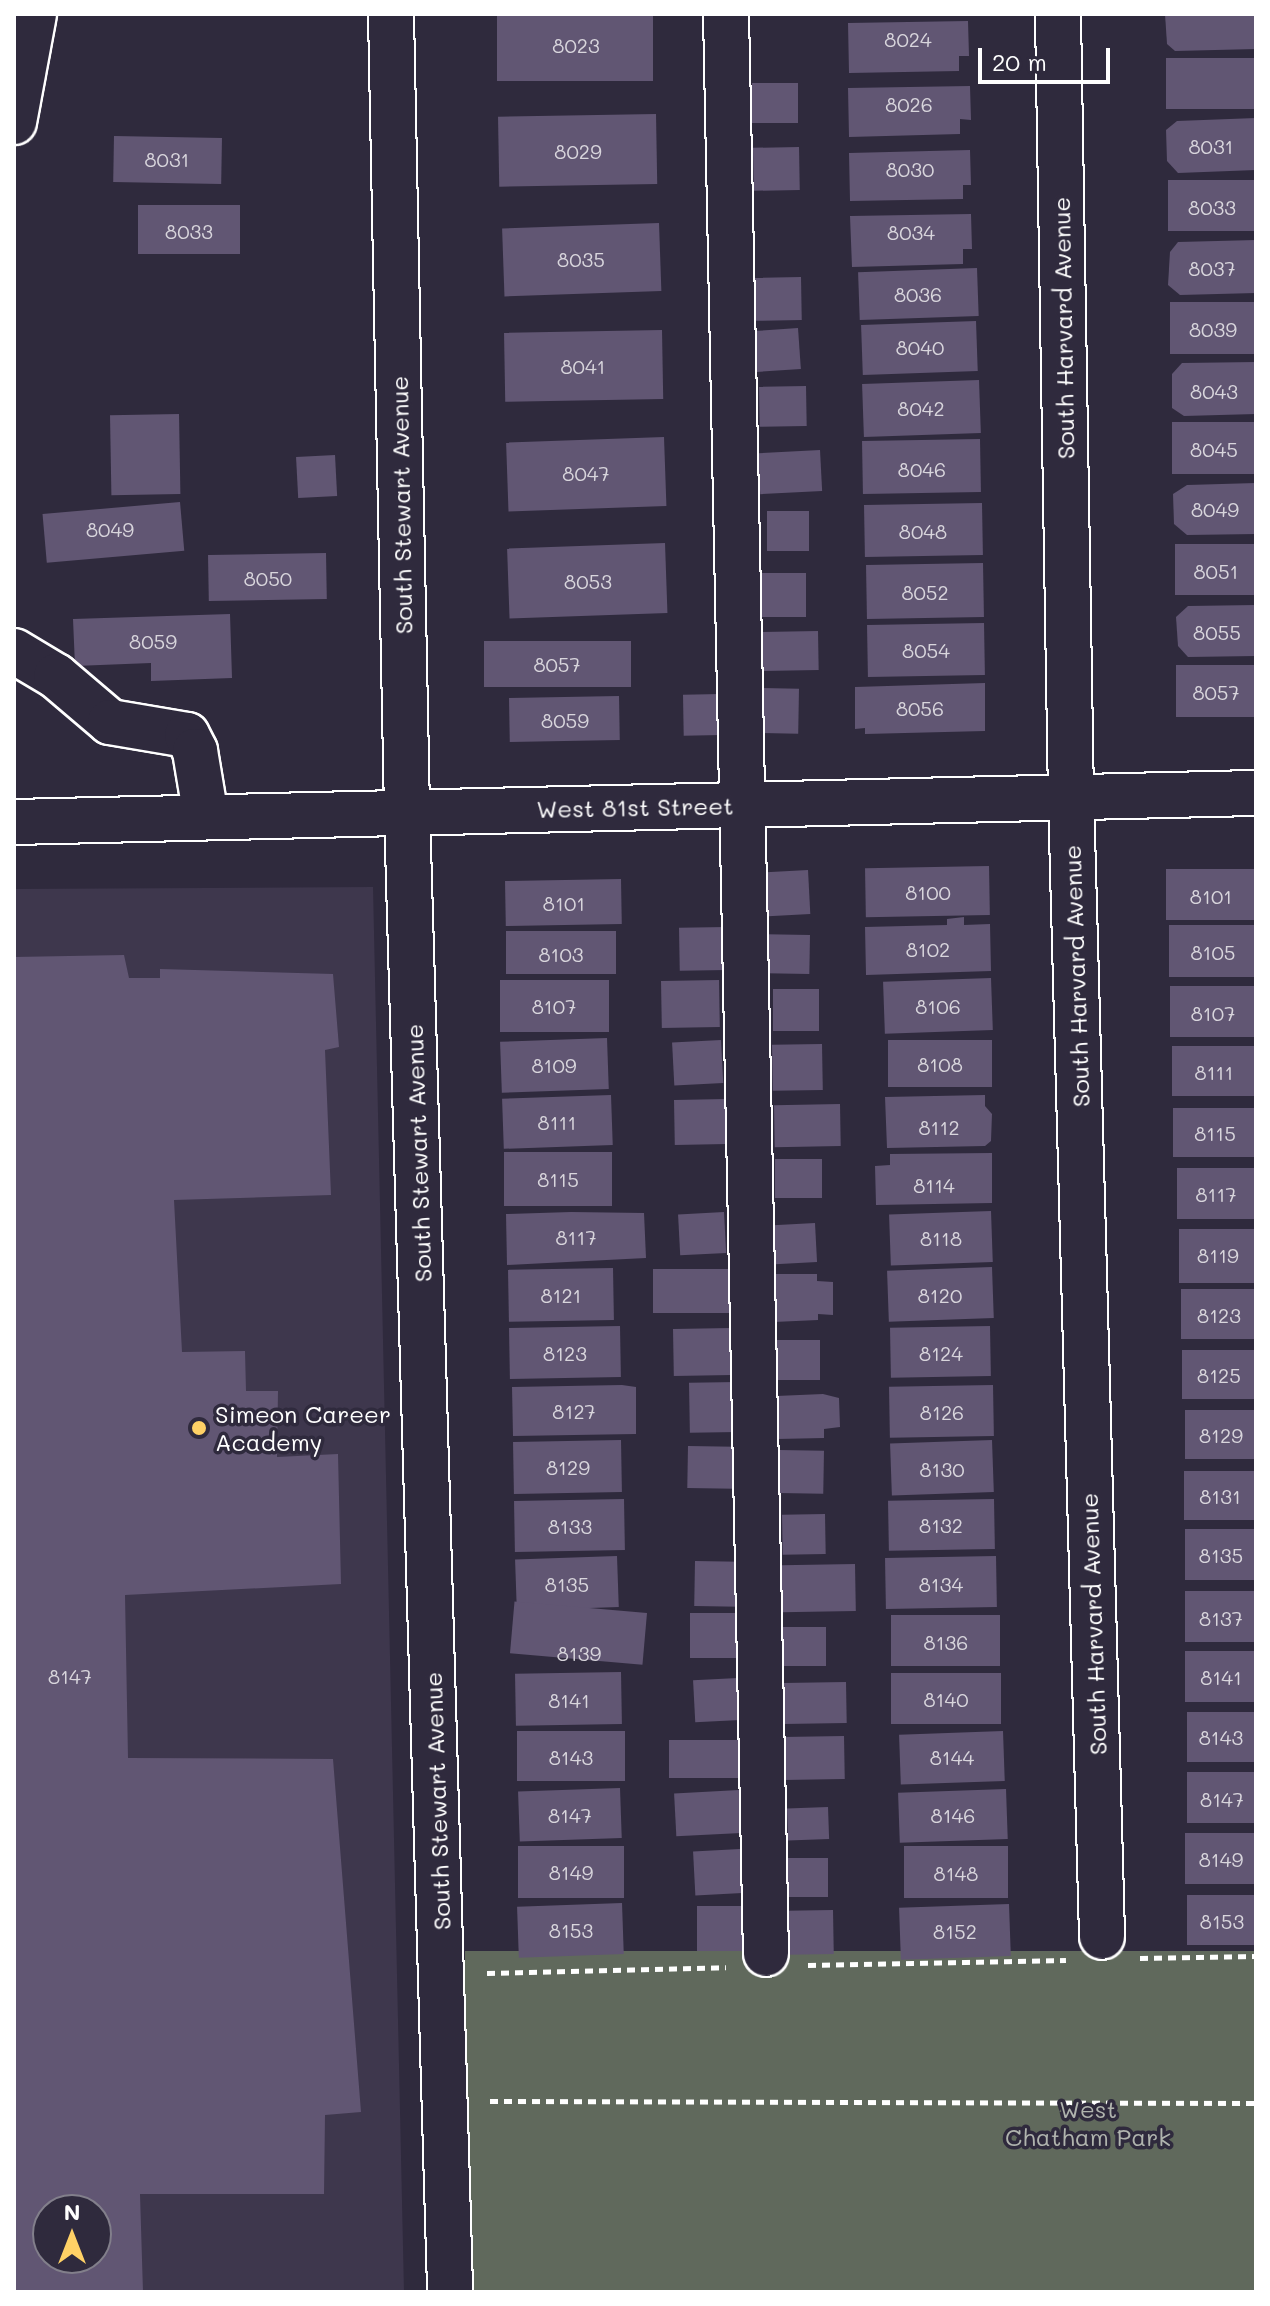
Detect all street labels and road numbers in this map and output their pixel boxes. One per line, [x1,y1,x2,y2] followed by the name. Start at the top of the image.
[1046,197,1080,459] street label: South Harvard Avenue
[384,376,418,634] street label: South Stewart Avenue
[536,791,734,823] street label: West 81st Street
[1057,844,1095,1108] street label: South Harvard Avenue
[399,1023,437,1283] street label: South Stewart Avenue
[1074,1492,1112,1756] street label: South Harvard Avenue
[418,1671,456,1931] street label: South Stewart Avenue

